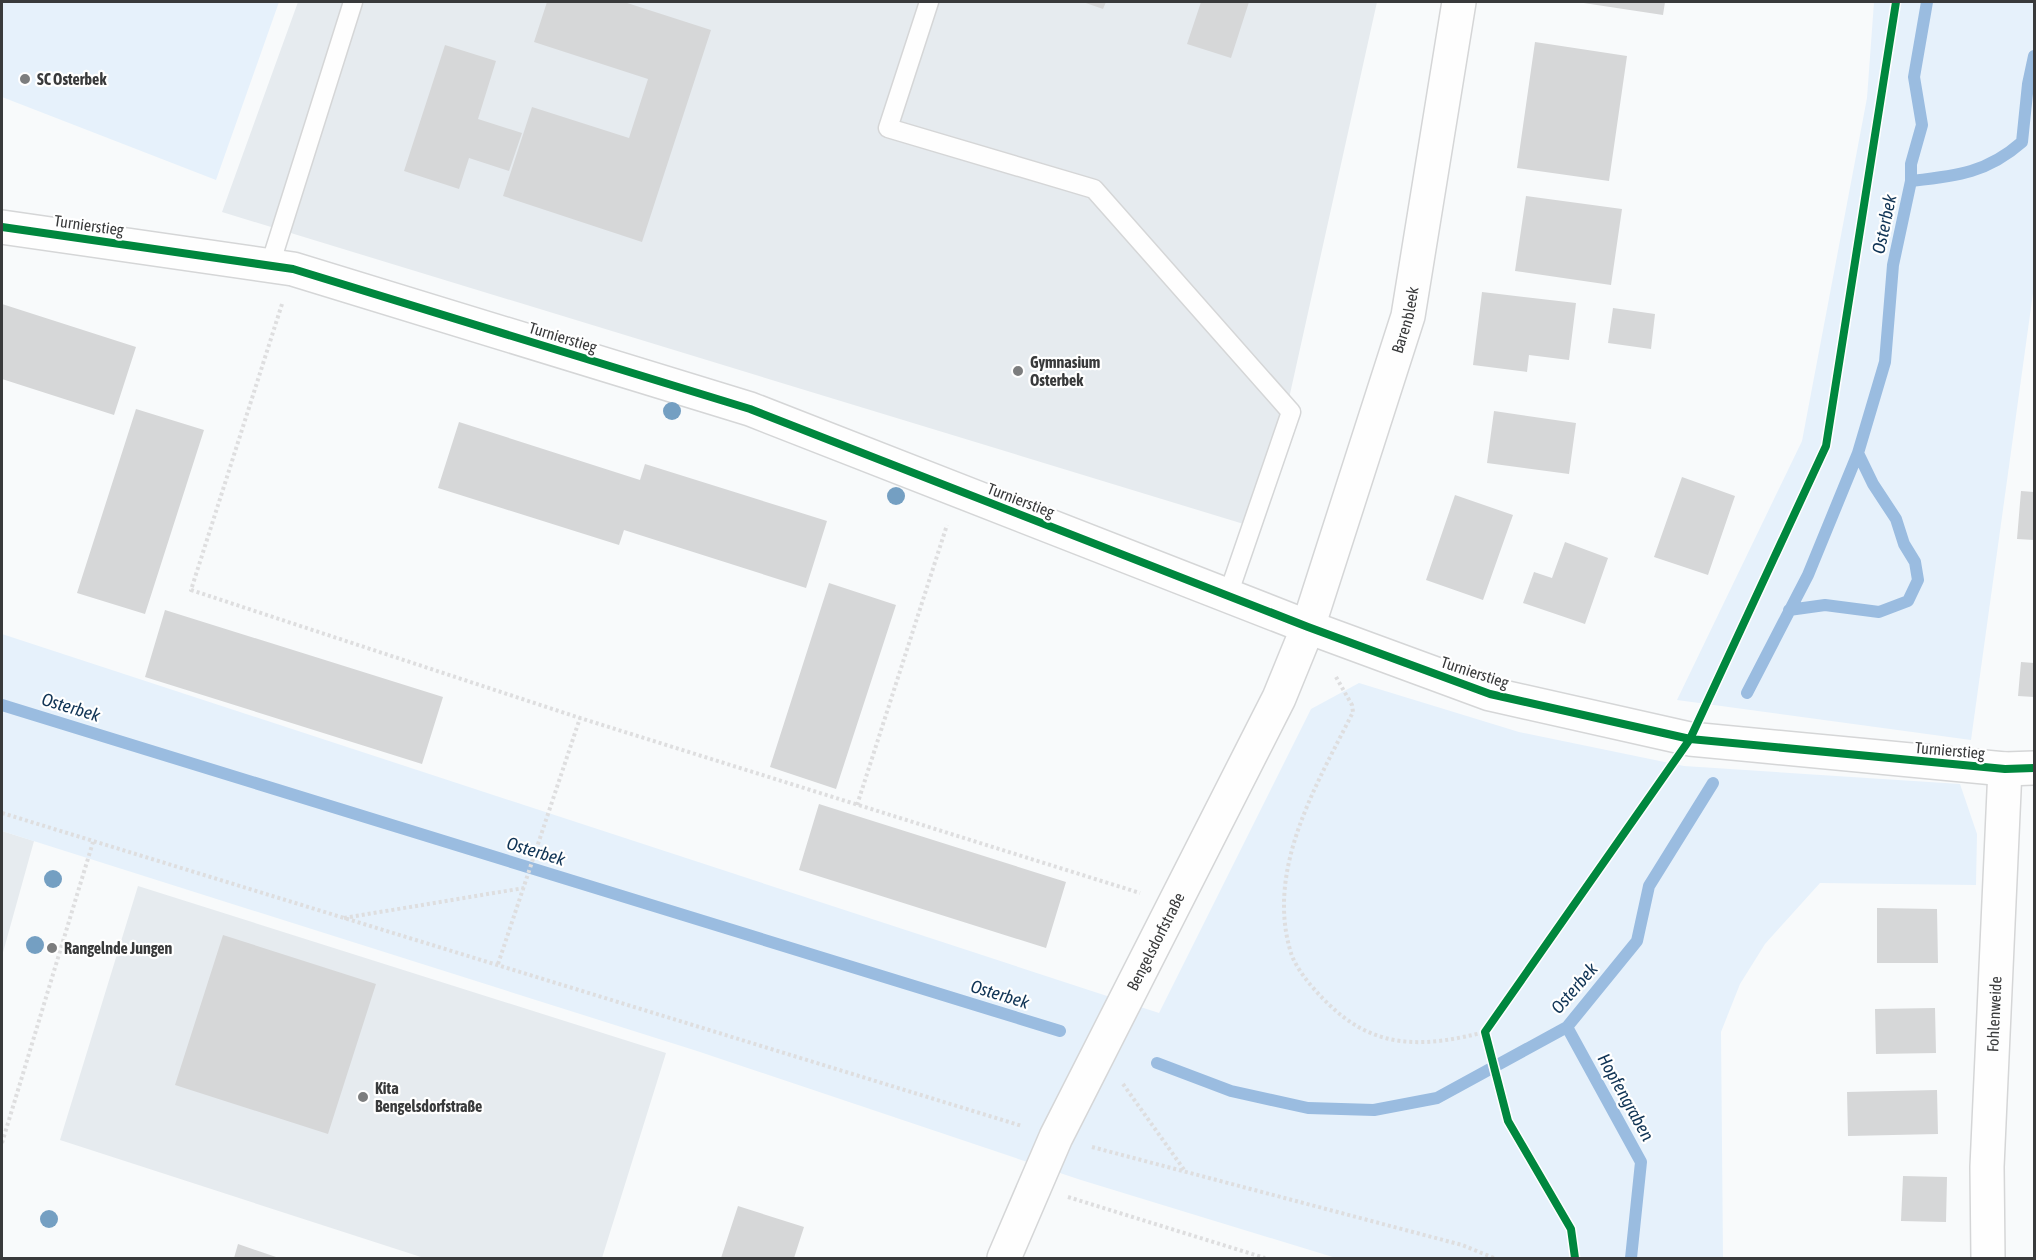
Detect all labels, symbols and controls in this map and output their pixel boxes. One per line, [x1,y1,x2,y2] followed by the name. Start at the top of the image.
[37,70,107,88] place label: SC Osterbek
[18,72,32,86] marker: SC Osterbek
[1867,191,1901,256] water label: Osterbek
[53,211,125,240] street label: Turnierstieg
[1388,285,1422,355] street label: Barenbleek
[527,318,599,357] street label: Turnierstieg
[1030,353,1100,389] place label: Gymnasium Osterbek
[1011,364,1025,378] marker: Gymnasium Osterbek
[985,479,1057,522] street label: Turnierstieg
[1439,653,1511,692] street label: Turnierstieg
[39,688,104,726] water label: Osterbek
[1914,738,1986,763] street label: Turnierstieg
[504,832,569,870] water label: Osterbek
[1123,890,1188,993] street label: Bengelsdorfstraße
[64,939,172,957] place label: Rangelnde Jungen
[45,941,59,955] marker: Rangelnde Jungen
[1546,958,1602,1018] water label: Osterbek
[968,975,1033,1013] water label: Osterbek
[1983,976,2005,1052] street label: Fohlenweide
[1593,1050,1659,1144] water label: Hopfengraben
[375,1079,482,1115] place label: Kita Bengelsdorfstraße
[356,1090,370,1104] marker: Kita Bengelsdorfstraße

